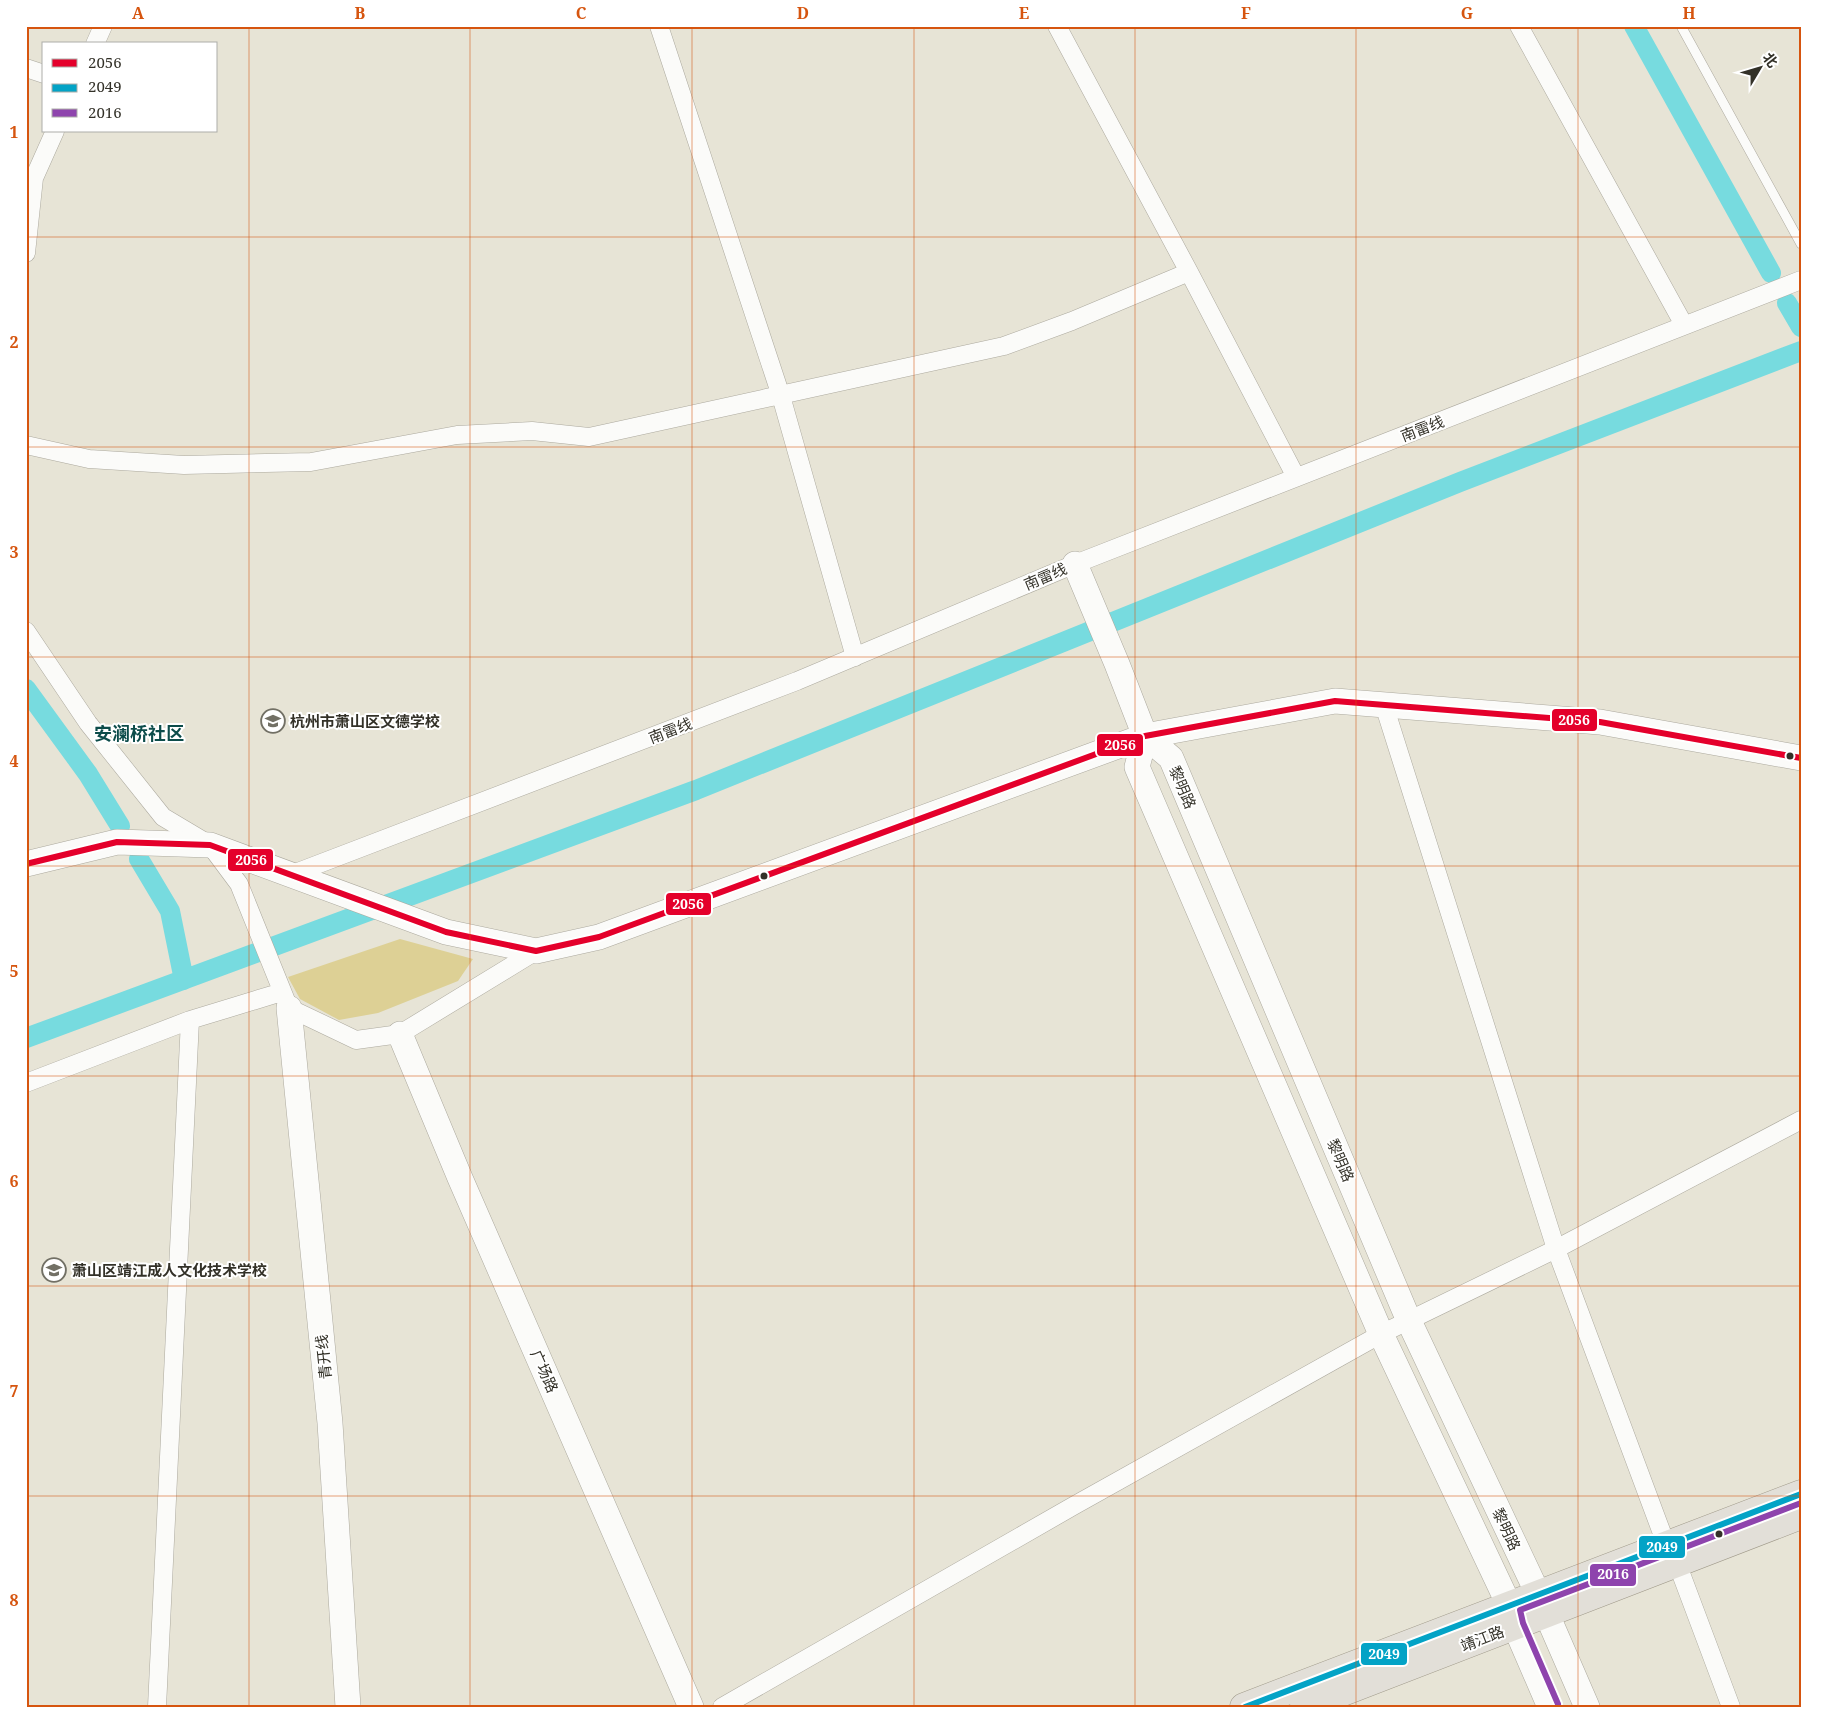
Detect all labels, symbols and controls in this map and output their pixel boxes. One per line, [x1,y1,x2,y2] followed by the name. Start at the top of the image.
[132,2,145,24] text: A
[355,2,366,24] text: B
[576,2,587,24] text: C
[797,2,809,24] text: D
[1019,2,1029,24] text: E
[1241,2,1251,24] text: F
[1461,2,1473,24] text: G
[1682,2,1696,24] text: H
[42,42,218,132] legend
[1734,42,1784,92] north arrow
[1759,48,1782,71] text: 北
[88,52,122,72] text: 2056
[88,76,122,96] text: 2049
[88,102,122,122] text: 2016
[9,121,19,143] text: 1
[9,331,19,353] text: 2
[1397,411,1447,445] street label: 南雷线
[9,541,19,563] text: 3
[1020,558,1070,594] street label: 南雷线
[260,708,286,734] school or university icon: 杭州市萧山区文德学校
[1551,708,1598,732] line badge: 2056
[1558,710,1590,729] text: 2056
[290,711,440,731] place label: 杭州市萧山区文德学校
[645,713,695,747] street label: 南雷线
[94,721,184,745] district label: 安澜桥社区
[1096,733,1144,757] line badge: 2056
[1104,735,1136,754] text: 2056
[9,750,19,772] text: 4
[1785,751,1795,761] unlabelled marker
[1165,762,1201,812] street label: 黎明路
[227,848,274,872] line badge: 2056
[235,850,267,869] text: 2056
[759,871,769,881] unlabelled marker
[665,892,712,916] line badge: 2056
[672,894,704,913] text: 2056
[9,960,19,982] text: 5
[1323,1135,1359,1185] street label: 黎明路
[9,1170,19,1192] text: 6
[41,1257,67,1283] school or university icon: 萧山区靖江成人文化技术学校
[72,1260,267,1280] place label: 萧山区靖江成人文化技术学校
[311,1334,335,1380] street label: 青开线
[527,1346,563,1396] street label: 广场路
[9,1380,19,1402] text: 7
[1488,1504,1526,1554] street label: 黎明路
[1714,1529,1724,1539] unlabelled marker
[1638,1535,1686,1559] line badge: 2049
[1646,1537,1678,1556] text: 2049
[1589,1563,1637,1587] line badge: 2016
[1597,1564,1629,1583] text: 2016
[9,1589,19,1611] text: 8
[1457,1621,1507,1655] street label: 靖江路
[1360,1642,1408,1666] line badge: 2049
[1368,1644,1400,1663] text: 2049

